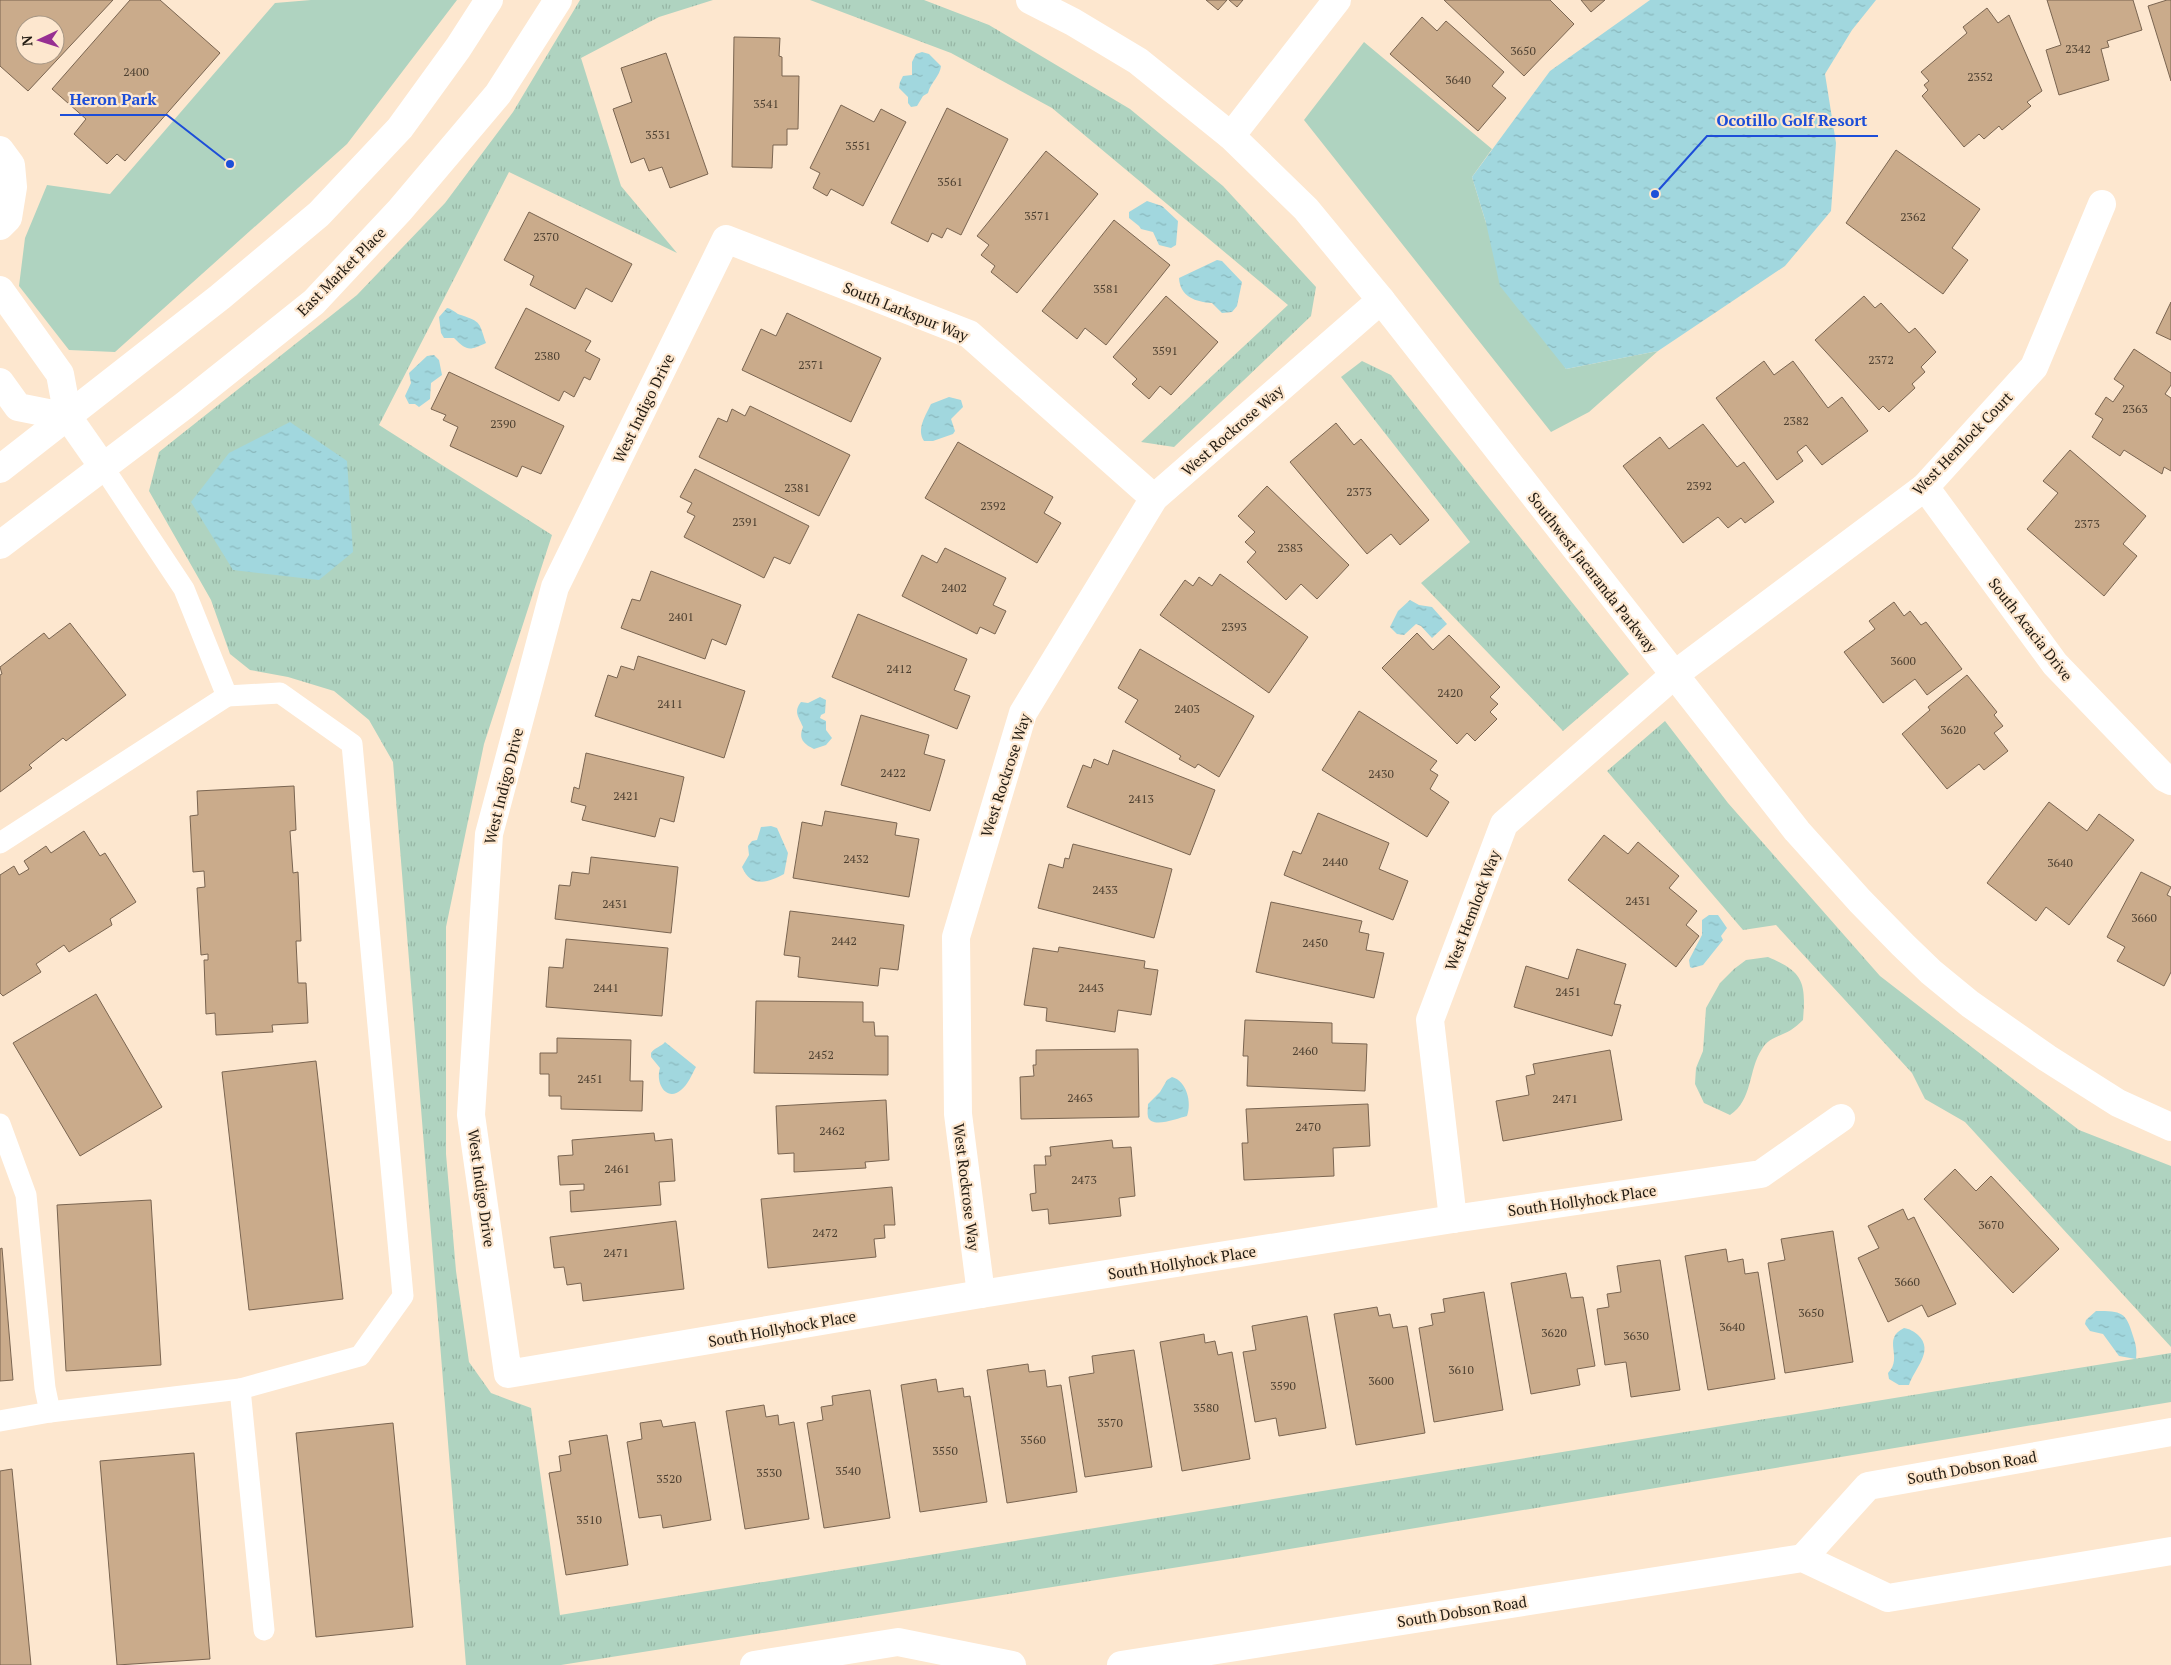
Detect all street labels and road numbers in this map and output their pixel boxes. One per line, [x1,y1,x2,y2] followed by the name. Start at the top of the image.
[292,222,390,320] street label: East Market Place
[840,277,972,345] street label: South Larkspur Way
[608,350,678,466] street label: West Indigo Drive
[1177,380,1287,480] street label: West Rockrose Way
[1907,387,2017,499] street label: West Hemlock Court
[1524,488,1662,657] street label: Southwest Jacaranda Parkway
[1985,573,2077,685] street label: South Acacia Drive
[976,710,1034,839] street label: West Rockrose Way
[479,726,527,846] street label: West Indigo Drive
[1440,847,1504,973] street label: West Hemlock Way
[949,1122,985,1252] street label: West Rockrose Way
[464,1128,500,1248] street label: West Indigo Drive
[1507,1180,1657,1220] street label: South Hollyhock Place
[1107,1240,1257,1284] street label: South Hollyhock Place
[707,1305,857,1351] street label: South Hollyhock Place
[1906,1446,2038,1488] street label: South Dobson Road
[1396,1591,1528,1631] street label: South Dobson Road

